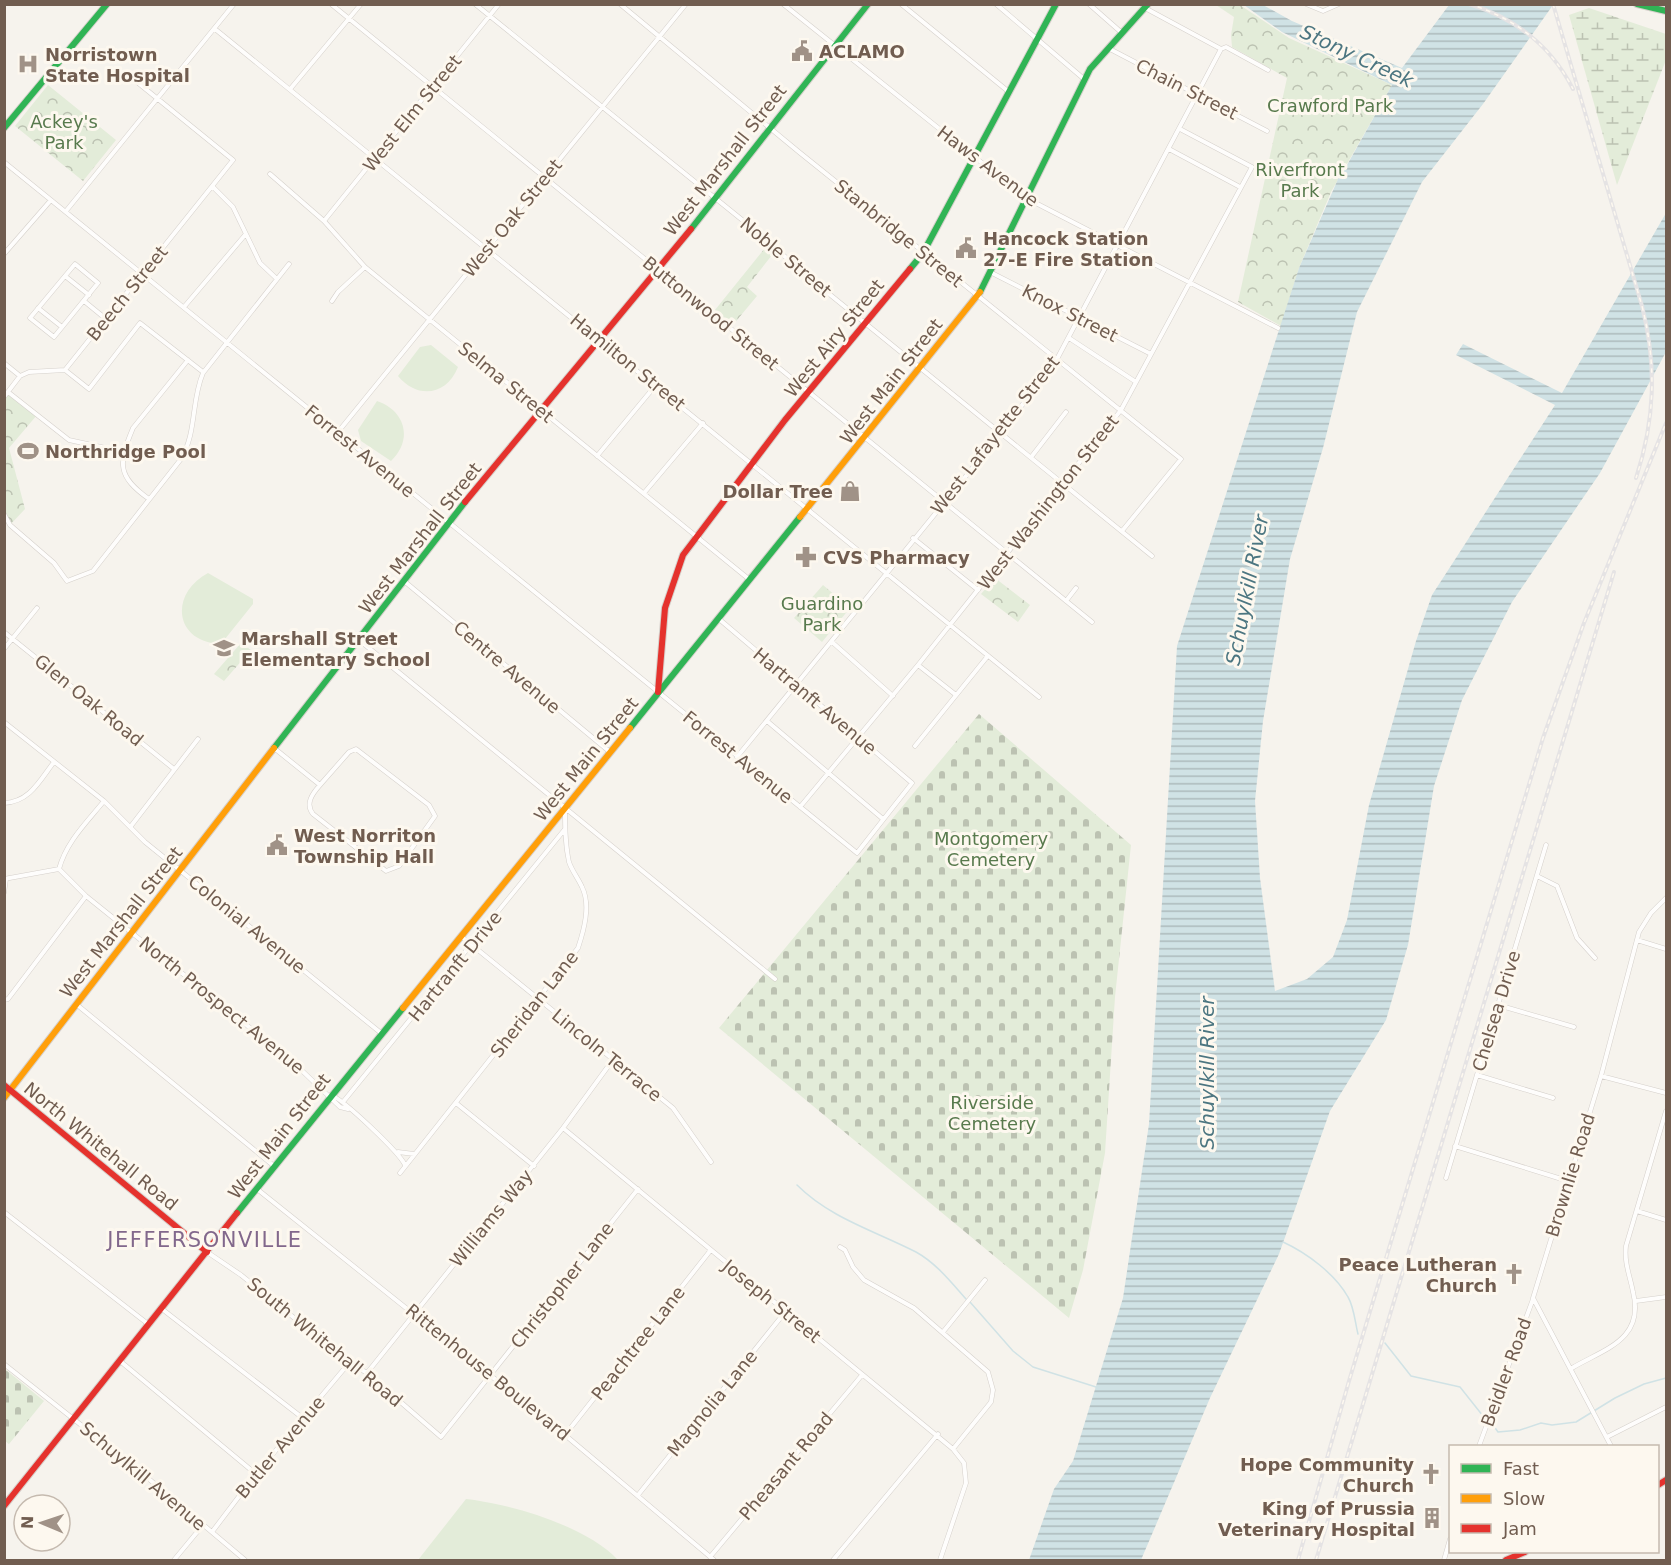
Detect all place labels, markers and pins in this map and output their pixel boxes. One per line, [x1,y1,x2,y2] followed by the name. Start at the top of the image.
[790,39,814,63] public building icon: ACLAMO
[819,41,905,62] place label: ACLAMO
[45,44,190,86] place label: Norristown State Hospital
[16,52,40,76] hospital icon: Norristown State Hospital
[983,228,1154,270] place label: Hancock Station 27-E Fire Station
[954,236,978,260] public building icon: Hancock Station 27-E Fire Station
[16,439,40,463] sports icon: Northridge Pool
[45,441,206,462] place label: Northridge Pool
[838,479,862,503] shop icon: Dollar Tree
[722,481,833,502] place label: Dollar Tree
[794,545,818,569] pharmacy icon: CVS Pharmacy
[823,547,970,568] place label: CVS Pharmacy
[241,628,430,670] place label: Marshall Street Elementary School
[212,636,236,660] school or university icon: Marshall Street Elementary School
[294,825,436,867] place label: West Norriton Township Hall
[265,833,289,857] public building icon: West Norriton Township Hall
[1339,1254,1497,1296] place label: Peace Lutheran Church
[1502,1262,1526,1286] church icon: Peace Lutheran Church
[1240,1454,1414,1496] place label: Hope Community Church
[1419,1462,1443,1486] church icon: Hope Community Church
[1218,1498,1415,1540] place label: King of Prussia Veterinary Hospital
[1420,1506,1444,1530] building icon: King of Prussia Veterinary Hospital

